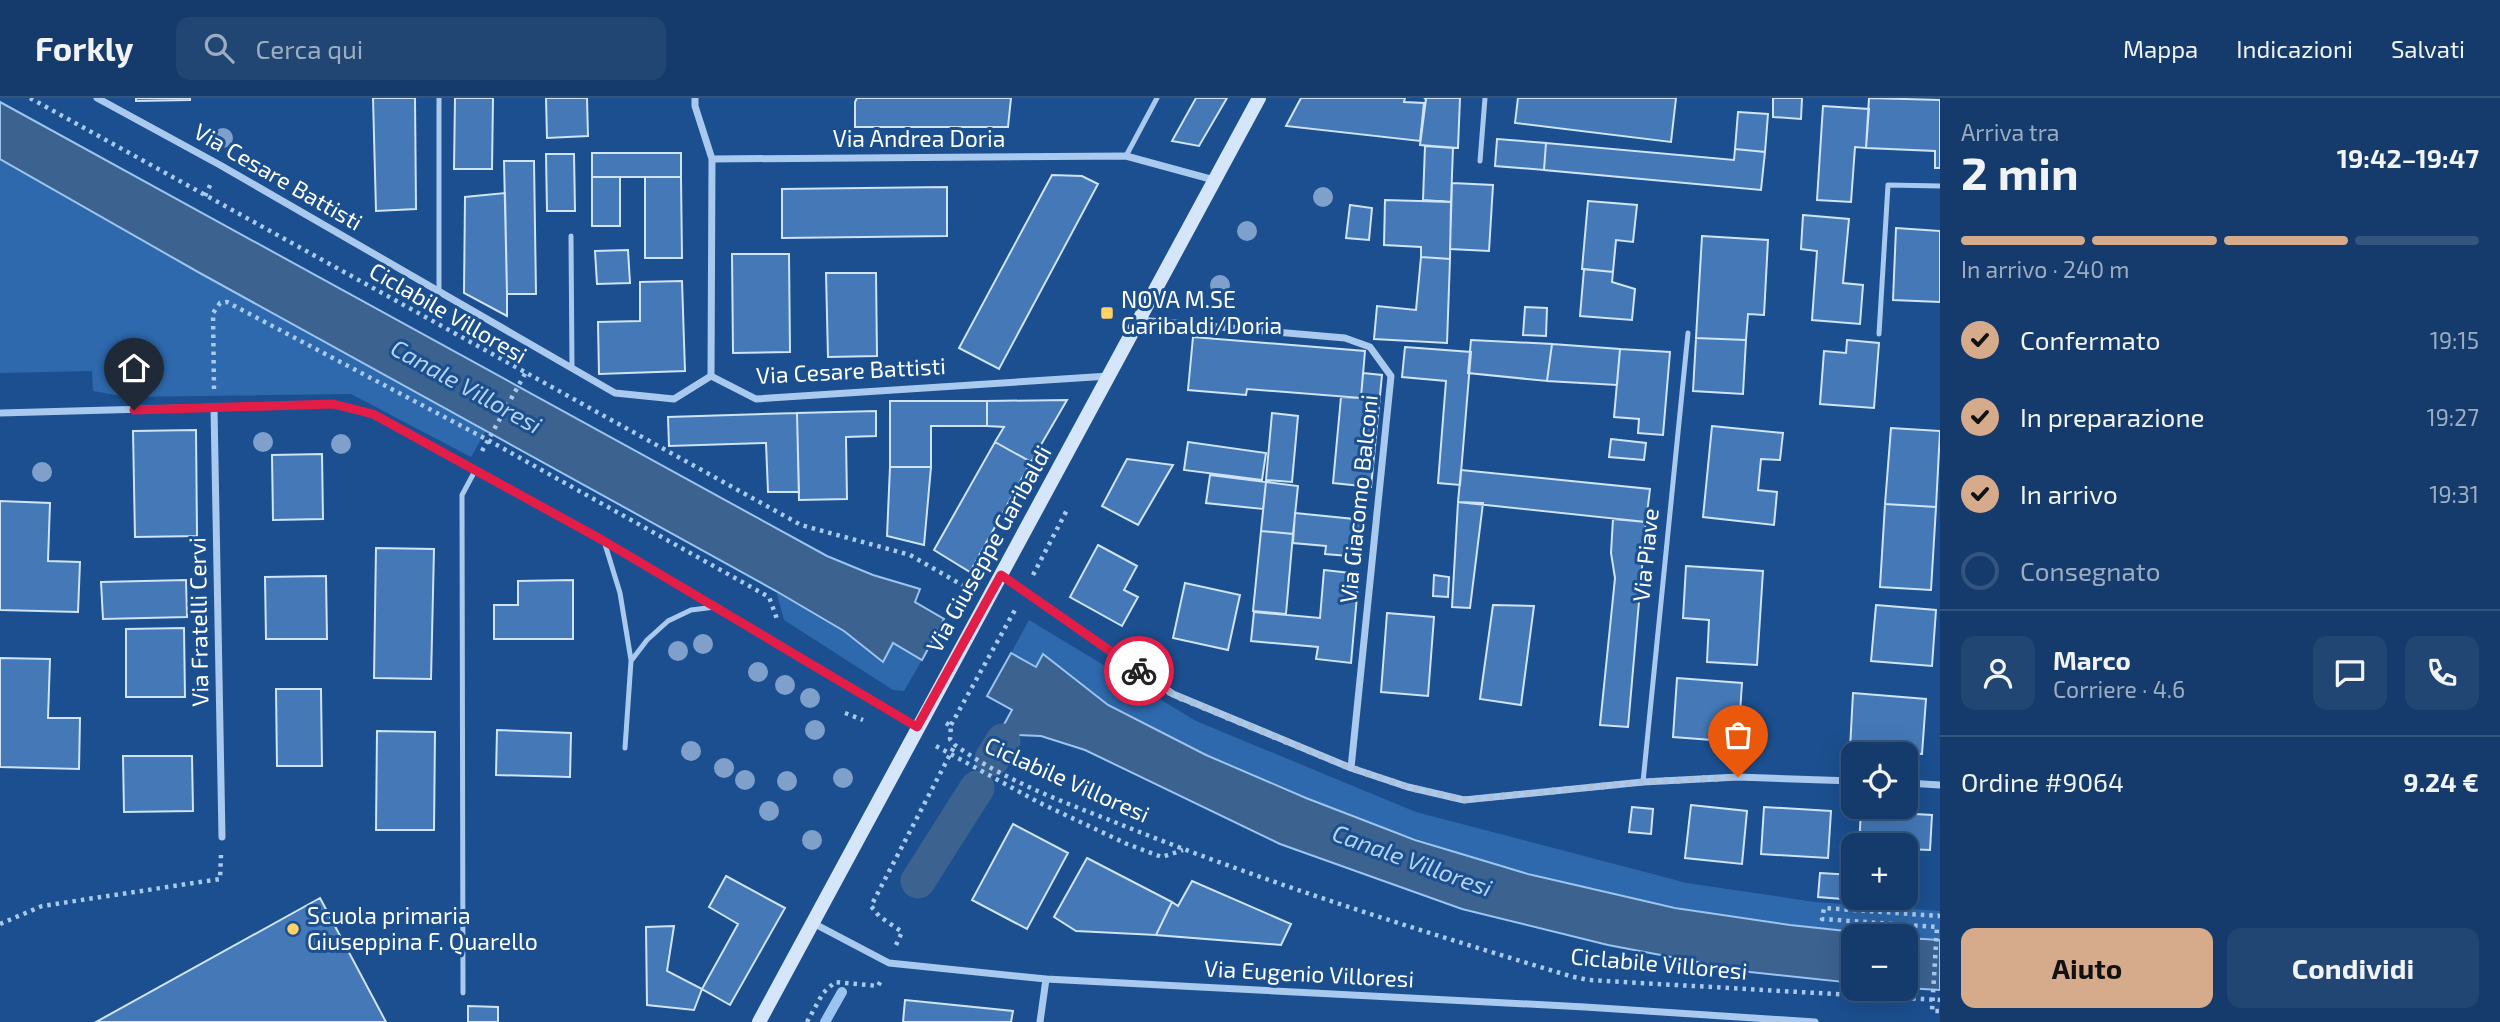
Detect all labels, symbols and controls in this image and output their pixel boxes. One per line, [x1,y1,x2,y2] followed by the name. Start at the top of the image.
[176,17,666,80] search box
[35,28,134,68] text: Forkly
[200,29,238,67] icon: search
[256,33,363,64] text: Cerca qui
[2123,34,2198,63] text: Mappa
[2236,34,2353,63] text: Indicazioni
[2391,34,2465,63] text: Salvati
[189,117,368,236] street label: Via Cesare Battisti
[1961,118,2060,146] text: Arriva tra
[833,124,1005,152] street label: Via Andrea Doria
[2337,142,2479,173] text: 19:42–19:47
[1961,144,2079,199] text: 2 min
[1961,255,2129,283] text: In arrivo · 240 m
[365,256,532,369] street label: Ciclabile Villoresi
[1121,285,1282,339] place label: NOVA M.SE Garibaldi/Doria
[1099,305,1115,321] marker: NOVA M.SE Garibaldi/Doria
[1961,321,1999,359] icon: check
[2020,324,2160,355] text: Confermato
[2430,326,2479,354] text: 19:15
[386,332,547,439] water label: Canale Villoresi
[104,338,164,410] pin
[115,349,153,387] icon: home
[755,351,947,389] street label: Via Cesare Battisti
[1333,393,1383,605] street label: Via Giacomo Balconi
[1961,398,1999,436] icon: check
[2020,401,2204,432] text: In preparazione
[2427,403,2479,431] text: 19:27
[920,440,1057,657] street label: Via Giuseppe Garibaldi
[1961,475,1999,513] icon: check
[2020,478,2118,509] text: In arrivo
[2429,480,2479,508] text: 19:31
[1626,507,1664,603] street label: Via Piave
[183,537,213,707] street label: Via Fratelli Cervi
[2020,555,2160,586] text: Consegnato
[1104,636,1174,706] courier
[1961,636,2035,710] button: person
[2313,636,2387,710] button: chat
[2405,636,2479,710] button: phone
[2053,644,2131,675] text: Marco
[1120,652,1158,690] icon: bike
[2053,675,2185,703] text: Corriere · 4.6
[1708,705,1768,777] pin
[1719,716,1757,754] icon: bag
[981,730,1154,828] street label: Ciclabile Villoresi
[1841,742,1918,1001] map controls
[1841,742,1918,819] button: locate
[1961,766,2124,797] text: Ordine #9064
[2403,766,2479,797] text: 9.24 €
[1329,817,1496,902] water label: Canale Villoresi
[1841,833,1918,910] button: +
[307,901,538,955] place label: Scuola primaria Giuseppina F. Quarello
[285,921,301,937] marker: Scuola primaria Giuseppina F. Quarello
[1841,924,1918,1001] button: −
[1961,928,2213,1008] button: Aiuto
[2227,928,2479,1008] button: Condividi
[1570,941,1749,985] street label: Ciclabile Villoresi
[1203,954,1415,992] street label: Via Eugenio Villoresi

